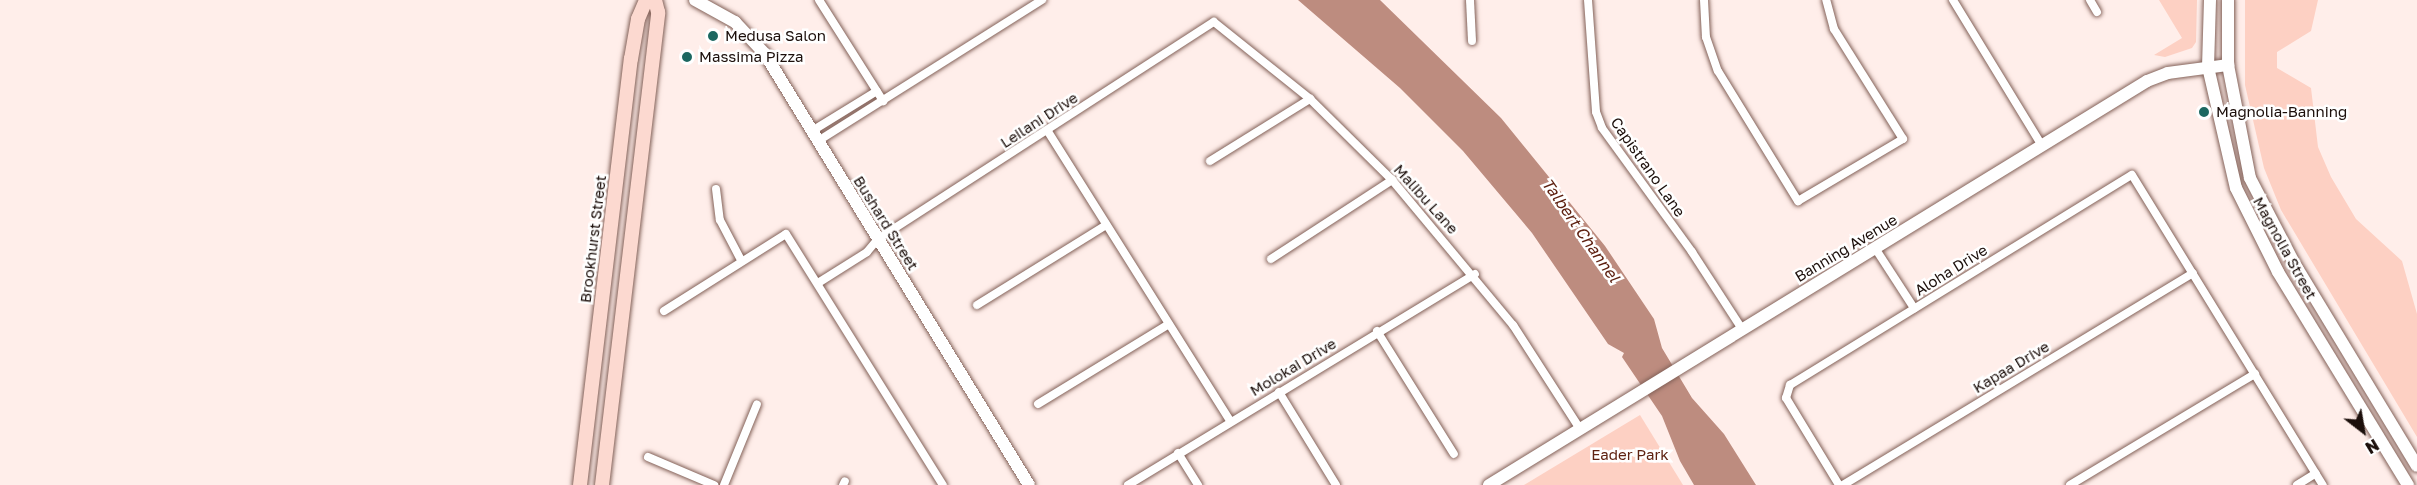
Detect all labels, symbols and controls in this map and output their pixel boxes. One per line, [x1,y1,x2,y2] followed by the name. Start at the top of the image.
[725,27,826,45] place label: Medusa Salon
[706,29,720,43] marker: Medusa Salon
[699,48,804,66] place label: Massima Pizza
[680,50,694,64] marker: Massima Pizza
[997,88,1081,152] street label: Leilani Drive
[2216,103,2347,121] place label: Magnolia-Banning
[2197,105,2211,119] marker: Magnolia-Banning
[1607,114,1689,220] street label: Capistrano Lane
[1390,161,1462,237] street label: Malibu Lane
[850,172,922,274] street label: Bushard Street
[576,174,610,304] street label: Brookhurst Street
[1538,174,1624,286] water label: Talbert Channel
[2249,194,2321,302] street label: Magnolia Street
[1792,210,1900,286] street label: Banning Avenue
[1911,241,1991,299] street label: Aloha Drive
[1247,334,1339,400] street label: Molokai Drive
[1970,337,2052,397] street label: Kapaa Drive
[2333,401,2393,461] north arrow
[2362,435,2383,458] text: N
[1591,446,1669,464] park label: Eader Park

